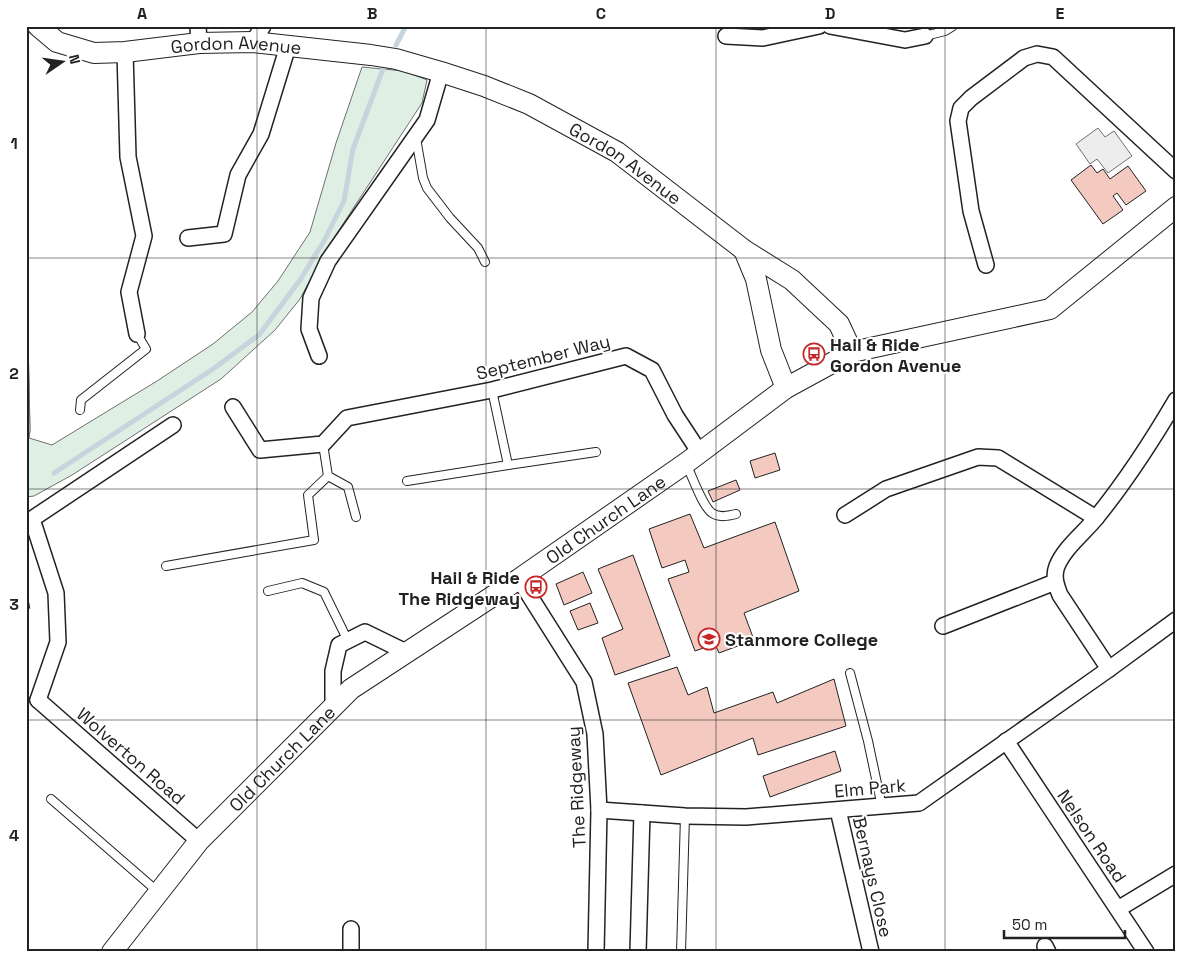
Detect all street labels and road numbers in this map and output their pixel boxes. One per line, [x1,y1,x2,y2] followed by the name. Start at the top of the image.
[169,30,303,59] street label: Gordon Avenue
[565,117,686,209] street label: Gordon Avenue
[474,329,612,385] street label: September Way
[541,469,670,569] street label: Old Church Lane
[224,700,340,816] street label: Old Church Lane
[72,702,190,810] street label: Wolverton Road
[561,726,591,848] street label: The Ridgeway
[833,773,907,803] street label: Elm Park
[1052,785,1132,887] street label: Nelson Road
[848,815,898,939] street label: Bernays Close

